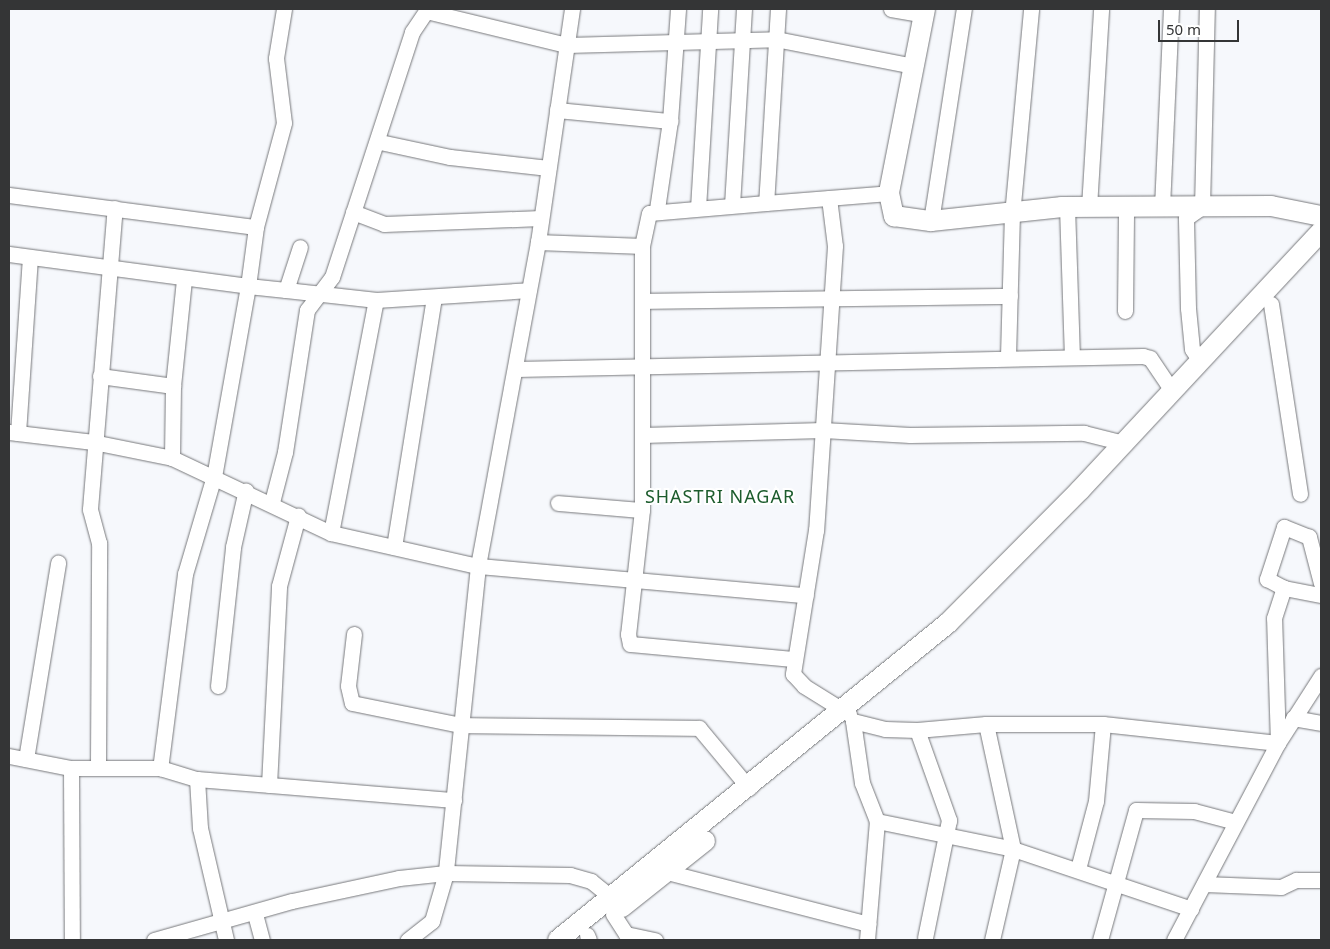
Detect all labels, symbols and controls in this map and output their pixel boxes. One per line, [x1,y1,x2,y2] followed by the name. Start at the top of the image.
[1160,10,1241,42] scale bar
[1166,19,1201,39] text: 50 m
[643,485,797,507] district label: SHASTRI NAGAR

